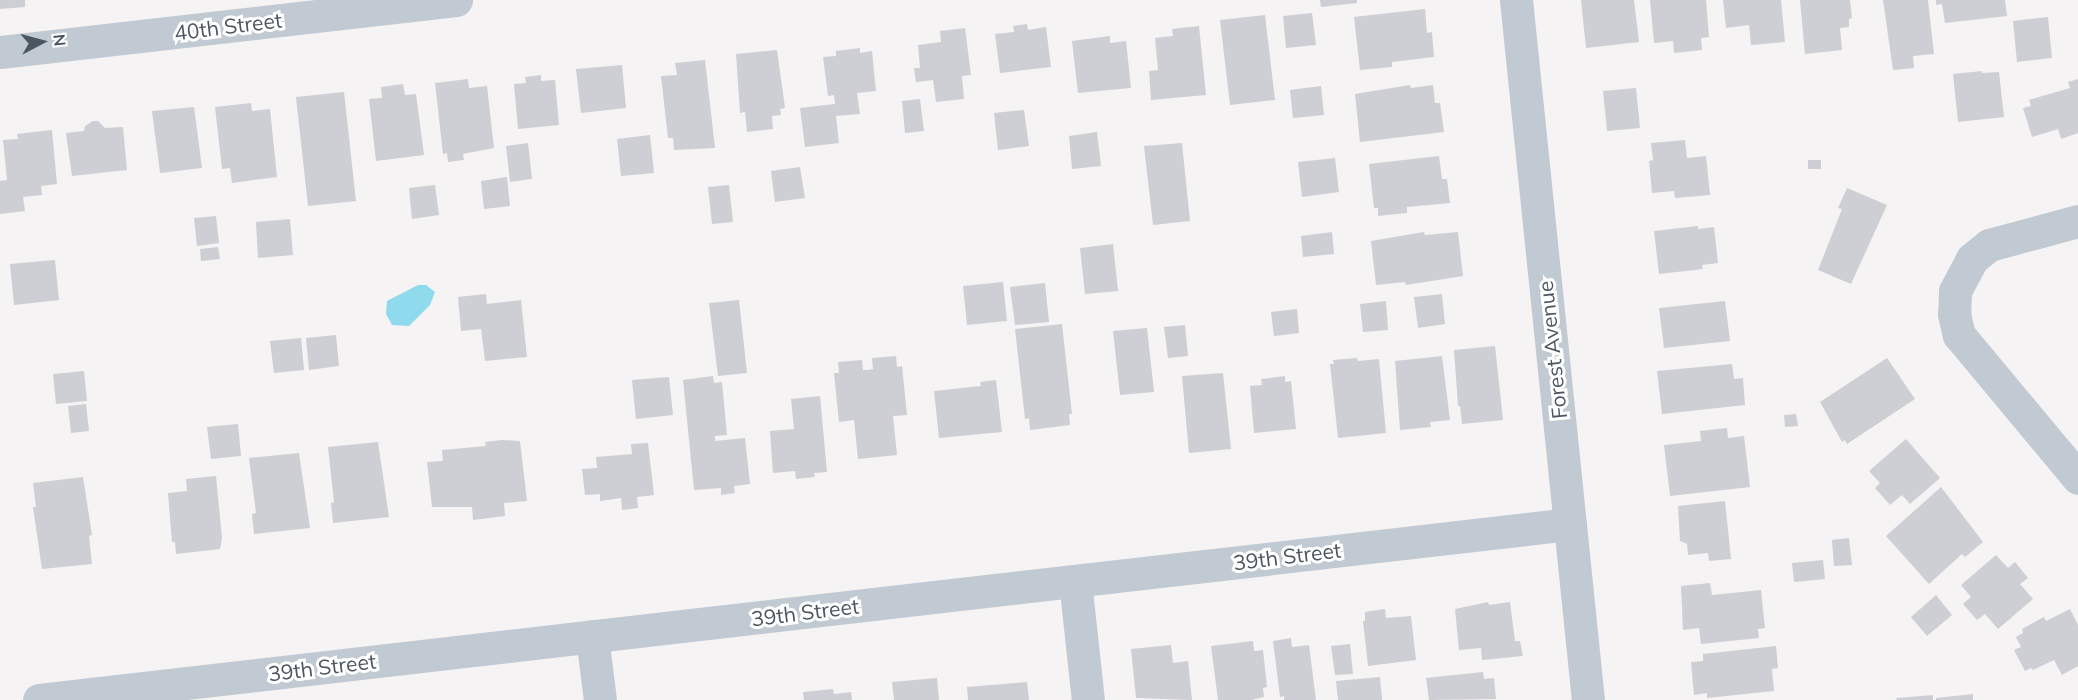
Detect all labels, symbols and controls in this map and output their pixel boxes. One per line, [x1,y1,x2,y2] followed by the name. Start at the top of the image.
[173,7,283,45] street label: 40th Street
[12,12,72,72] north arrow
[49,33,70,47] text: N
[1532,280,1572,420] street label: Forest Avenue
[1232,537,1342,575] street label: 39th Street
[750,593,860,631] street label: 39th Street
[267,648,377,686] street label: 39th Street

